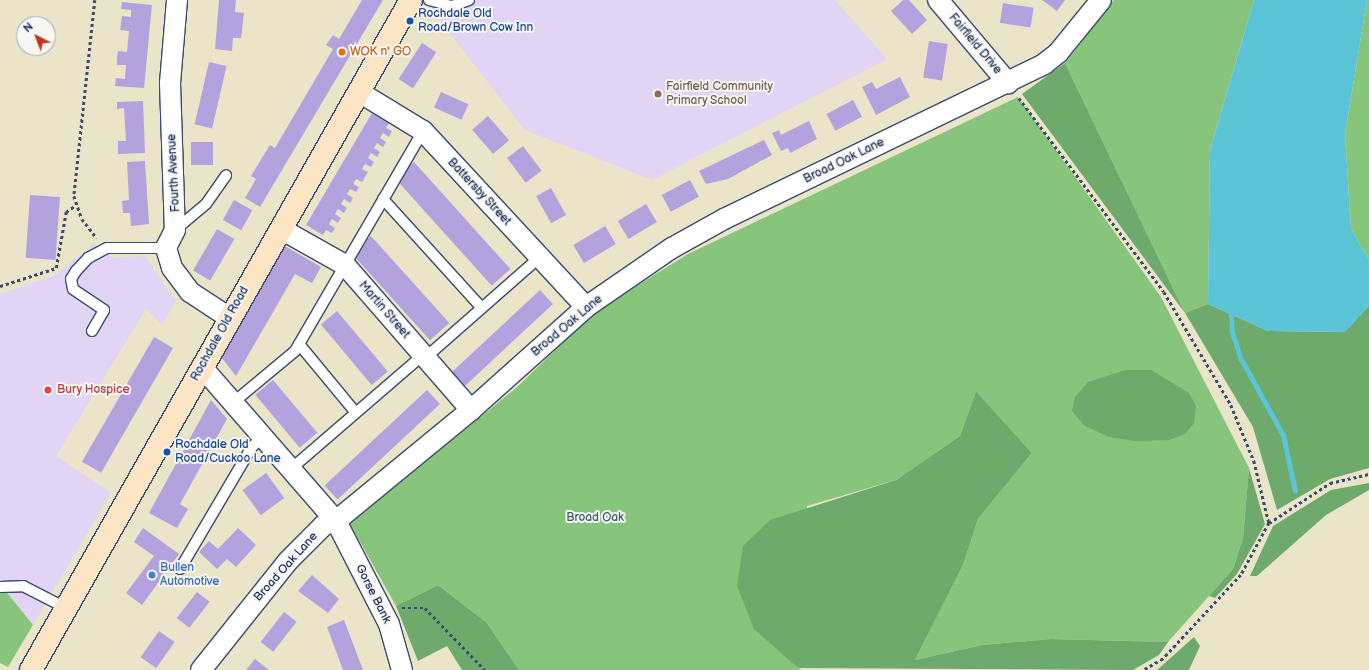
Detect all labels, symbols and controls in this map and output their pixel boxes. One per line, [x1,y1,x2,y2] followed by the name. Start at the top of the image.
[418,7,533,35] place label: Rochdale Old Road/Brown Cow Inn
[946,11,1004,77] street label: Fairfield Drive
[16,16,56,56] north arrow
[405,16,415,26] marker: Rochdale Old Road/Brown Cow Inn
[21,20,36,35] text: N
[350,45,411,59] place label: WOK n' GO
[337,47,347,57] marker: WOK n' GO
[666,80,773,108] place label: Fairfield Community Primary School
[653,89,663,99] marker: Fairfield Community Primary School
[165,133,183,213] street label: Fourth Avenue
[801,135,887,187] street label: Broad Oak Lane
[444,155,514,229] street label: Battersby Street
[355,278,413,342] street label: Martin Street
[188,284,252,384] street label: Rochdale Old Road
[529,292,605,360] street label: Broad Oak Lane
[57,383,130,397] place label: Bury Hospice
[42,384,54,396] marker: Bury Hospice
[175,438,281,466] place label: Rochdale Old Road/Cuckoo Lane
[162,447,172,457] marker: Rochdale Old Road/Cuckoo Lane
[566,511,624,525] park label: Broad Oak
[251,529,321,605] street label: Broad Oak Lane
[160,561,219,589] place label: Bullen Automotive
[352,562,394,626] street label: Gorse Bank
[147,570,157,580] marker: Bullen Automotive

